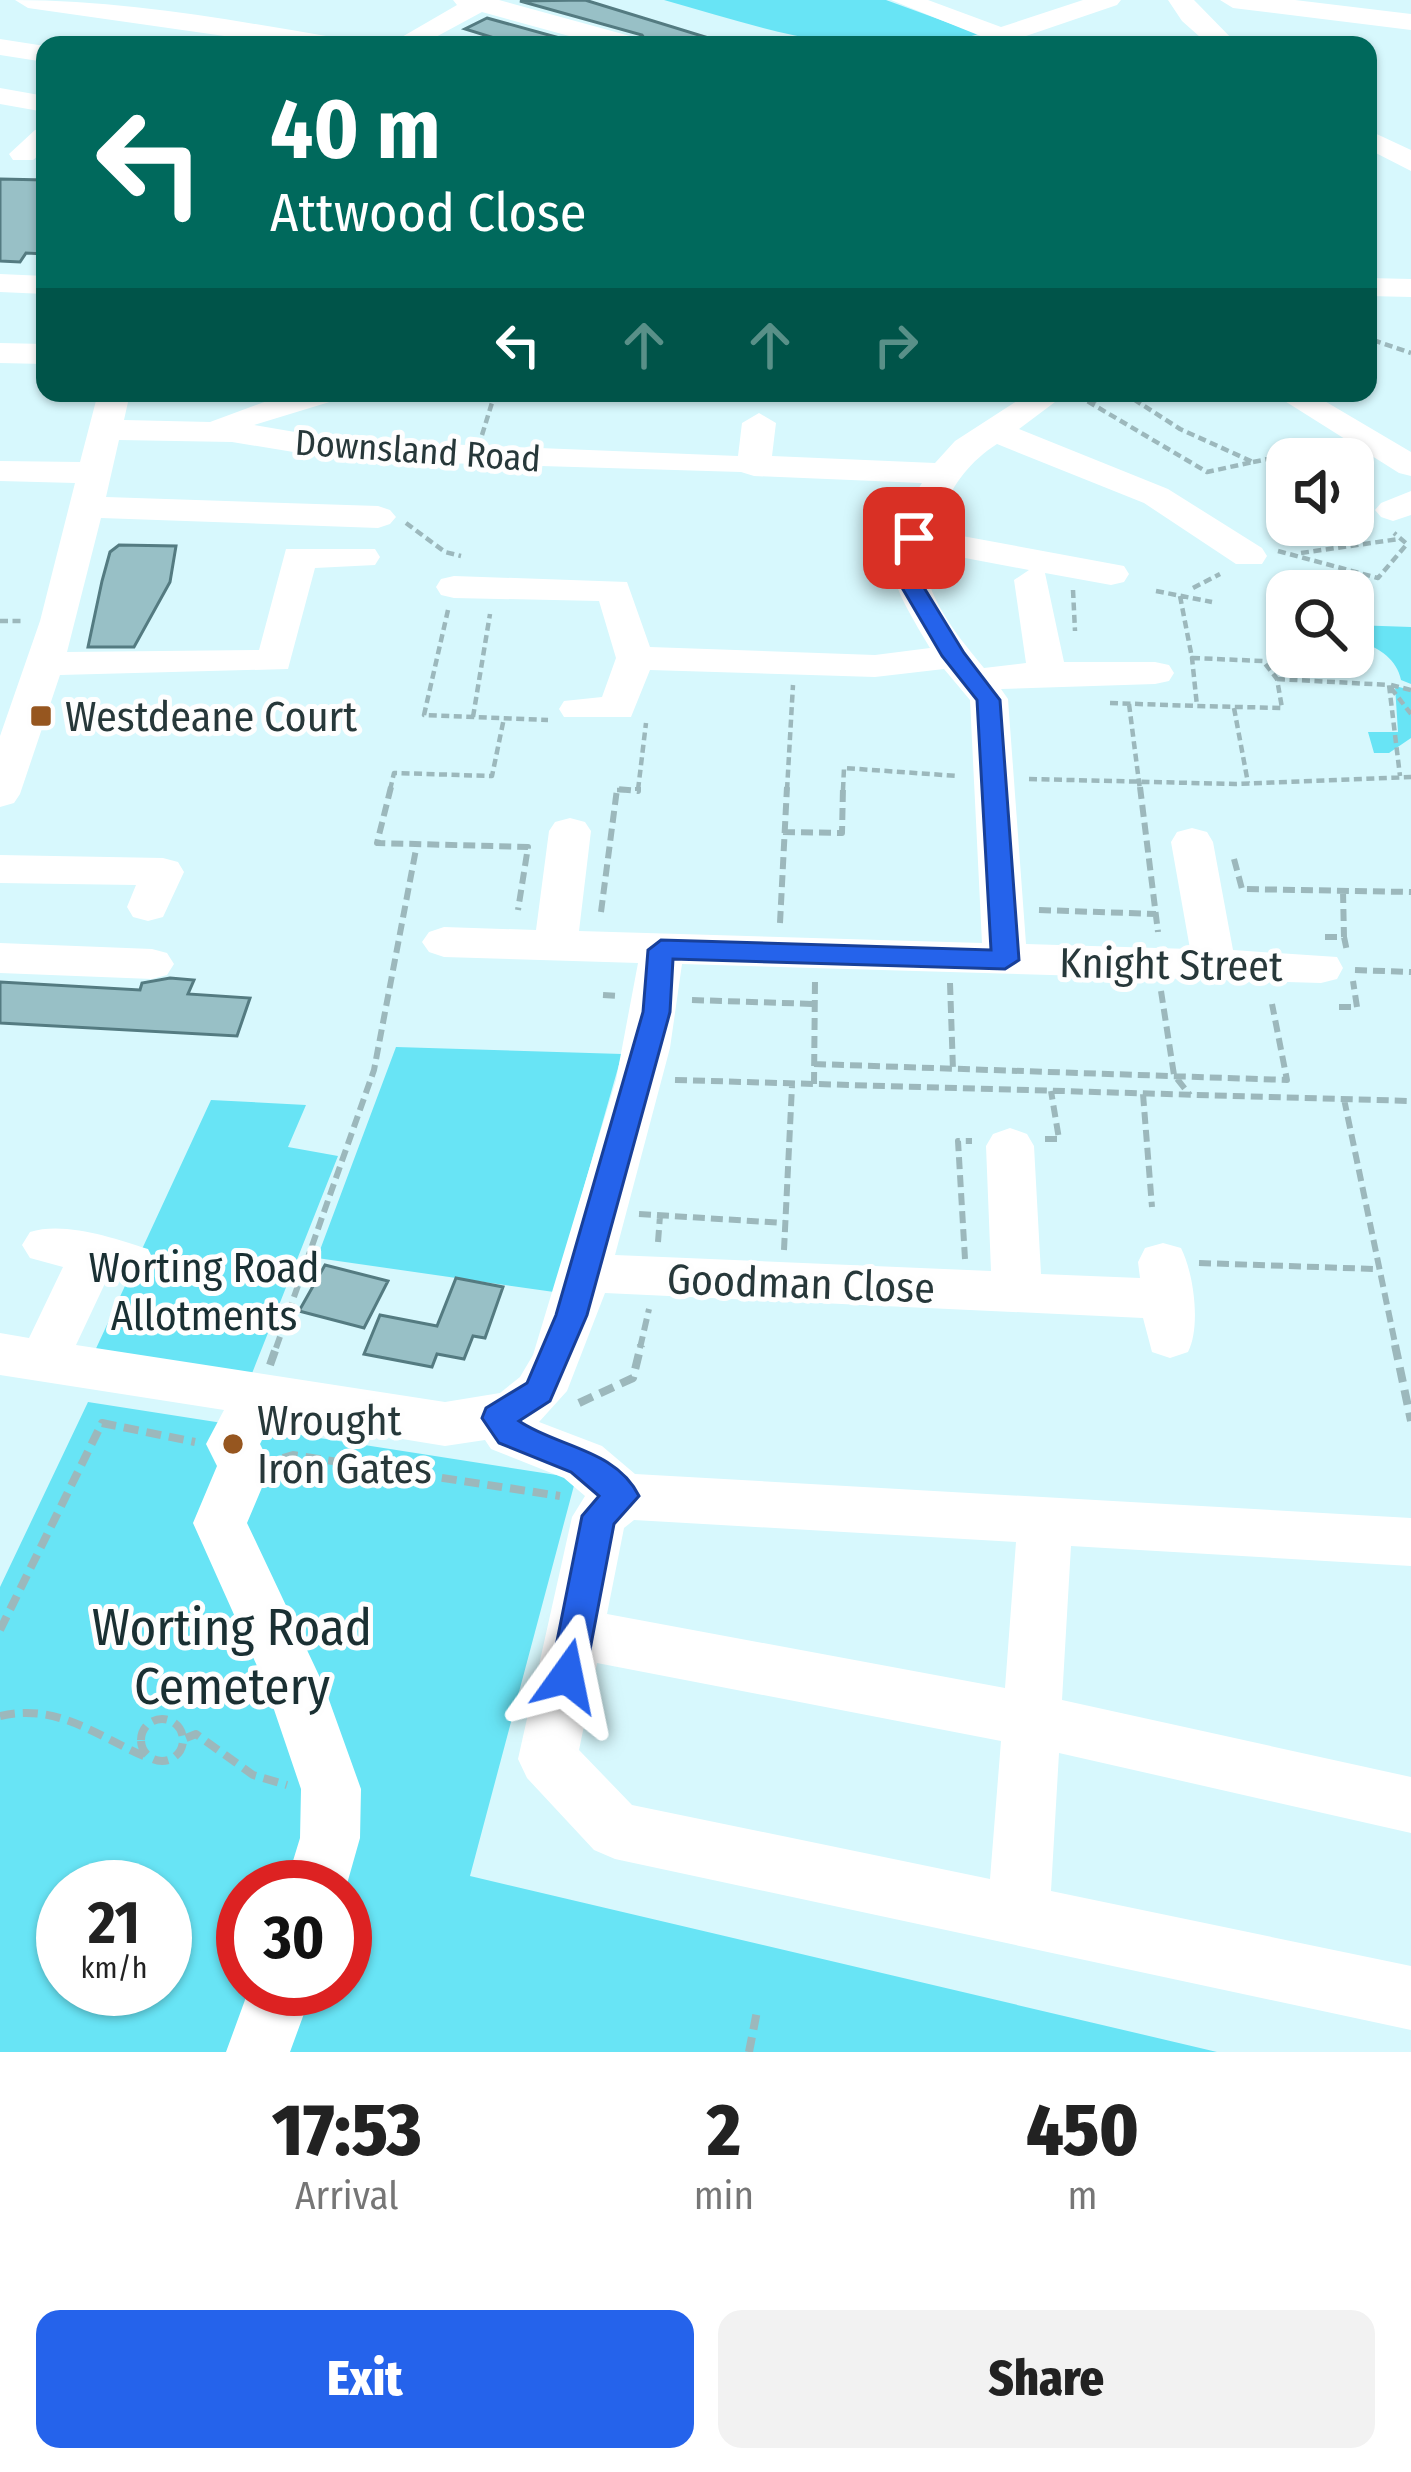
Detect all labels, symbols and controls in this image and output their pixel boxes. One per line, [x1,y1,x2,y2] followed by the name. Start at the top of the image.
[270,79,441,180] text: 40 m
[72,84,228,240] icon: left
[270,181,587,245] text: Attwood Close
[485,312,551,378] icon: left
[611,312,677,378] icon: ahead
[737,312,803,378] icon: ahead
[863,312,929,378] icon: right
[294,420,542,482] street label: Downsland Road
[1266,438,1374,678] map controls
[1266,438,1374,546] button: sound
[863,487,965,589] pin
[881,505,947,571] icon: arrive
[1266,570,1374,678] button: search
[65,692,357,742] place label: Westdeane Court
[28,703,54,729] marker: Westdeane Court
[1059,938,1284,992] street label: Knight Street
[89,1243,319,1341] park label: Worting Road Allotments
[666,1254,936,1314] street label: Goodman Close
[257,1396,432,1494] place label: Wrought Iron Gates
[220,1431,246,1457] marker: Wrought Iron Gates
[92,1597,372,1718] park label: Worting Road Cemetery
[504,1613,630,1739] position arrow
[216,1860,372,2016] speed limit sign: 30
[88,1887,140,1959] text: 21
[81,1950,147,1986] text: km/h
[272,2088,422,2174] text: 17:53
[707,2088,741,2174] text: 2
[1026,2088,1139,2174] text: 450
[295,2173,399,2219] text: Arrival
[694,2173,754,2219] text: min
[1067,2173,1097,2219] text: m
[36,2310,694,2448] button: Exit
[718,2310,1375,2448] button: Share

